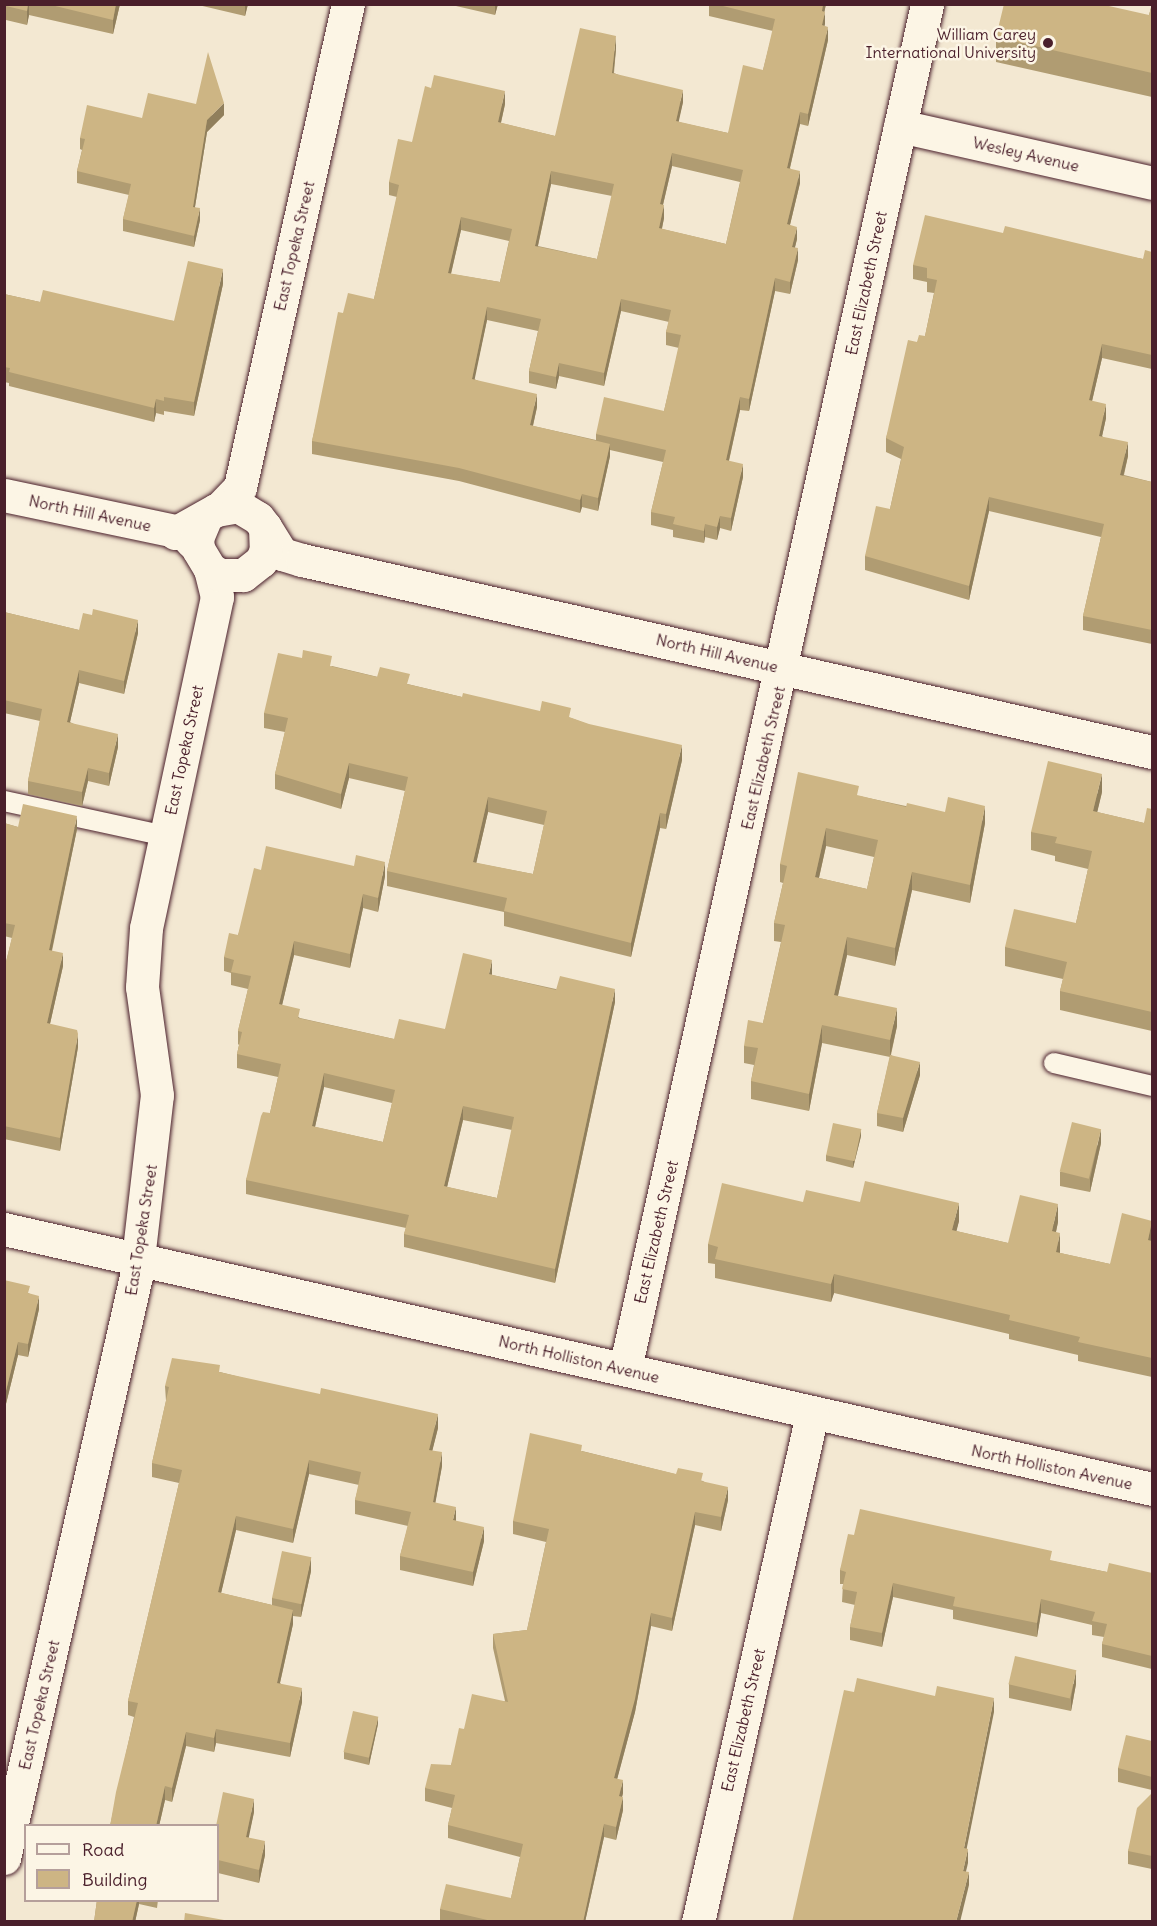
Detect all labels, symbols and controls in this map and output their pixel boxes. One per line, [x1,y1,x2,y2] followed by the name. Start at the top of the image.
[866,24,1036,62] place label: William Carey International University
[1041,36,1055,50] marker: William Carey International University
[971,132,1081,176] street label: Wesley Avenue
[270,179,318,313] street label: East Topeka Street
[841,209,891,357] street label: East Elizabeth Street
[27,491,153,535] street label: North Hill Avenue
[654,630,780,676] street label: North Hill Avenue
[161,683,207,817] street label: East Topeka Street
[737,684,789,832] street label: East Elizabeth Street
[630,1158,682,1306] street label: East Elizabeth Street
[121,1163,161,1297] street label: East Topeka Street
[497,1331,661,1387] street label: North Holliston Avenue
[970,1441,1134,1493] street label: North Holliston Avenue
[15,1638,63,1772] street label: East Topeka Street
[717,1646,769,1794] street label: East Elizabeth Street
[24,1824,219,1902] legend
[82,1838,124,1861] text: Road
[82,1868,147,1891] text: Building

